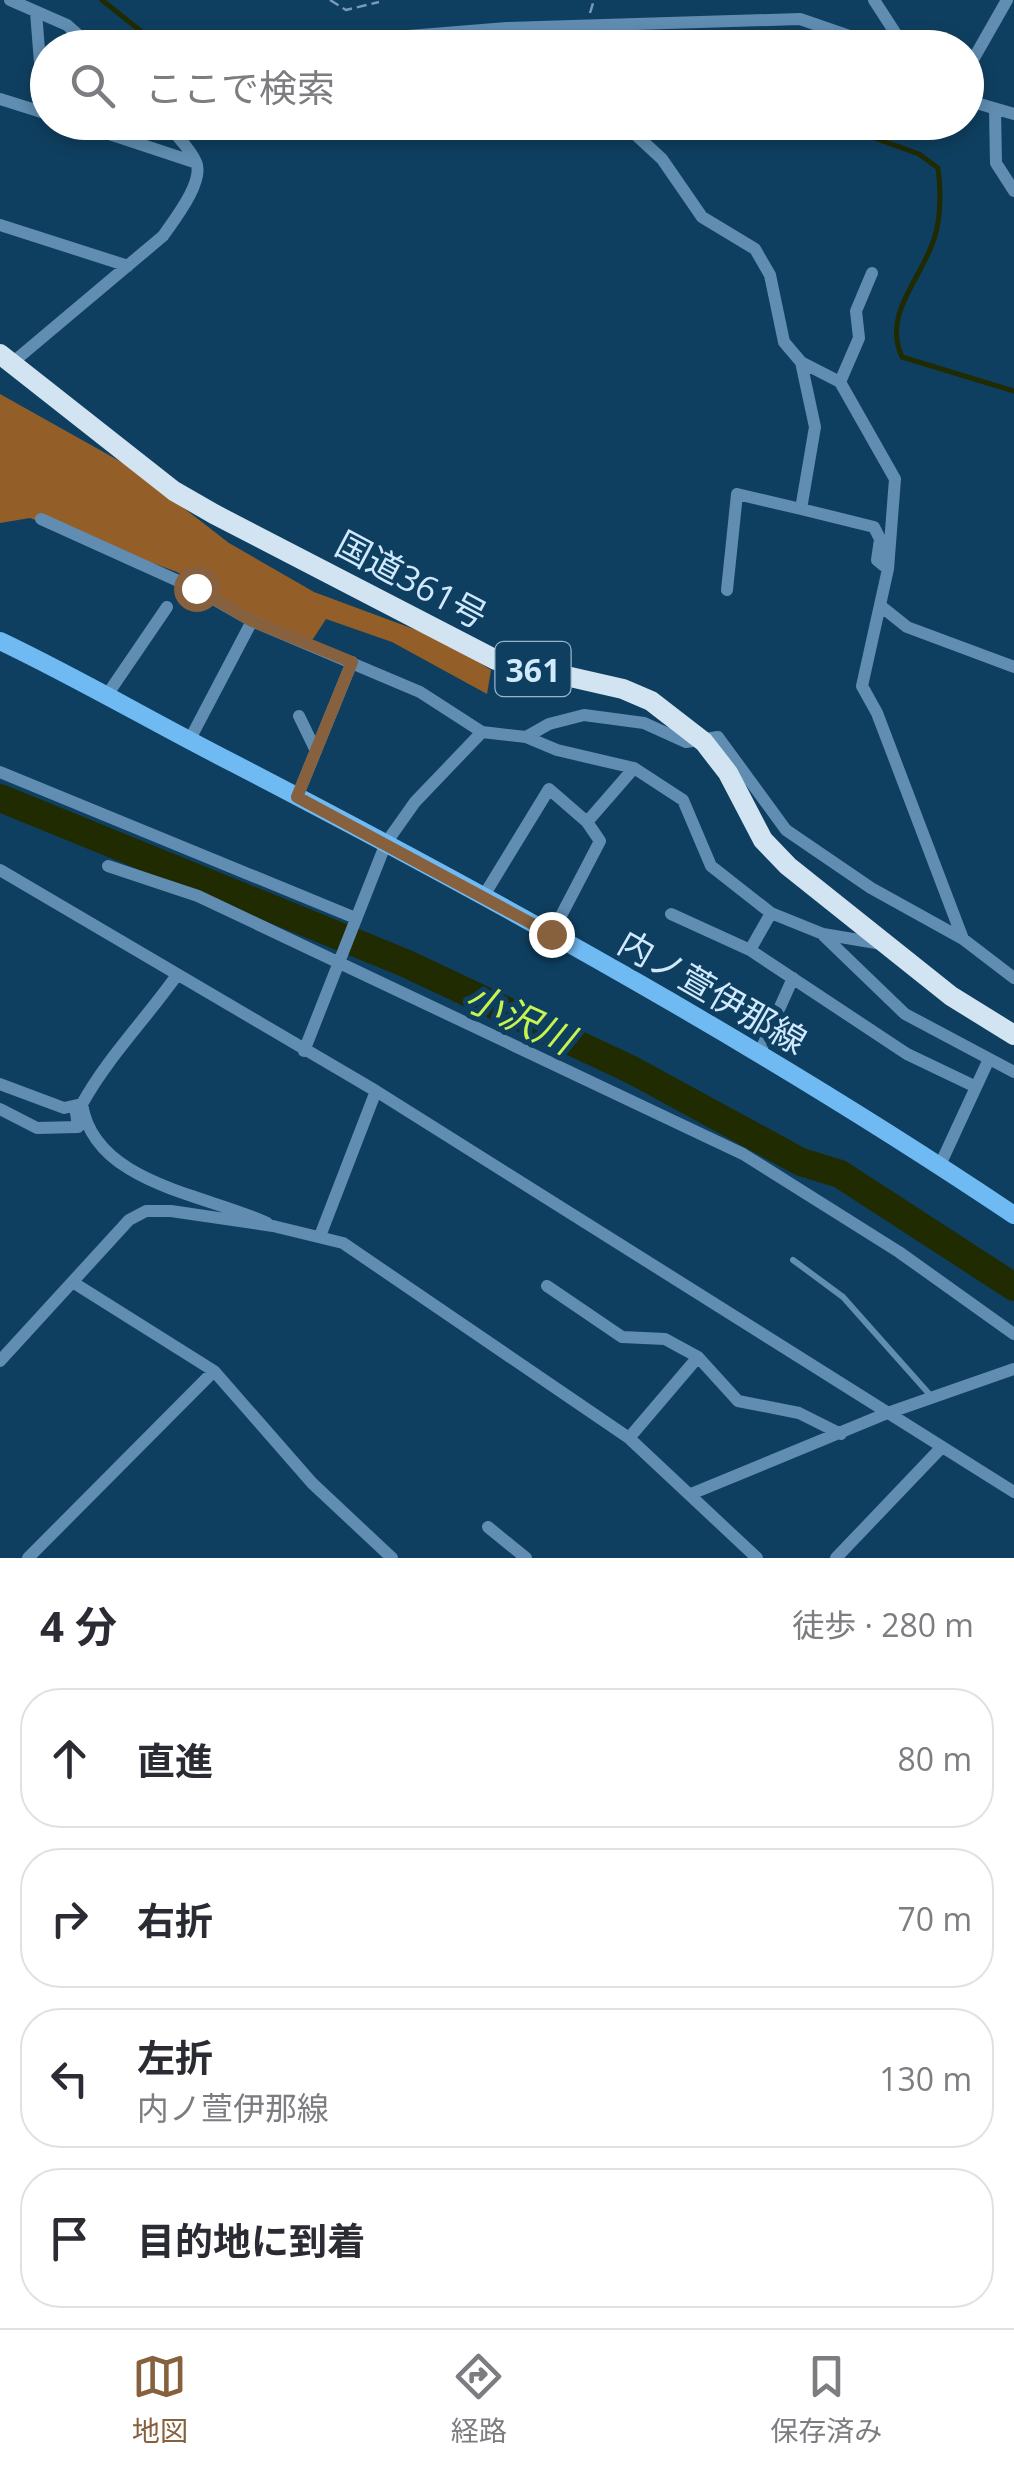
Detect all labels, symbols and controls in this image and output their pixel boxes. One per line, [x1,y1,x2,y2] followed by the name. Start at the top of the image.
[30,30,984,140] search box
[65,58,120,113] icon: search
[145,61,335,113] text: ここで検索
[328,520,496,638] street label: 国道361号
[174,566,220,612] route start
[496,642,570,696] road number: 361
[529,912,575,958] route end
[610,918,816,1064] street label: 内ノ萱伊那線
[457,969,586,1066] water label: 小沢川
[40,1597,117,1654] text: 4 分
[792,1603,974,1646] text: 徒歩 · 280 m
[42,1731,97,1786] icon: ahead
[137,1734,213,1786] text: 直進
[897,1737,972,1780] text: 80 m
[42,1891,97,1946] icon: right
[137,1894,213,1946] text: 右折
[897,1897,972,1940] text: 70 m
[137,2031,213,2083] text: 左折
[42,2051,97,2106] icon: left
[879,2057,972,2100] text: 130 m
[137,2086,329,2129] text: 内ノ萱伊那線
[42,2211,97,2266] icon: arrive
[137,2214,365,2266] text: 目的地に到着
[132,2349,188,2449] tab: 地図
[451,2349,507,2449] tab: 経路
[770,2349,882,2449] tab: 保存済み

